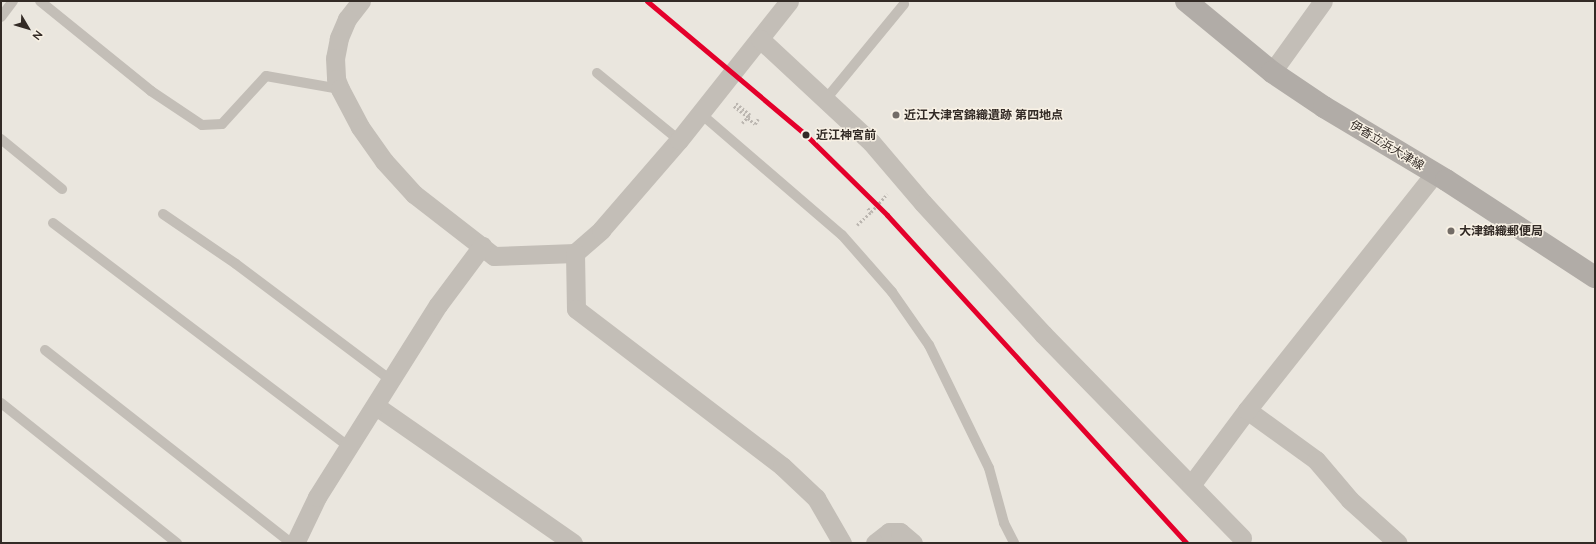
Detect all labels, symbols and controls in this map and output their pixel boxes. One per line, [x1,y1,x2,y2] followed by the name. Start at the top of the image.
[8,8,48,48] north arrow
[30,28,46,43] text: N
[904,108,1063,122] place label: 近江大津宮錦織遺跡 第四地点
[891,110,901,120] marker: 近江大津宮錦織遺跡 第四地点
[1347,117,1427,173] street label: 伊香立浜大津線
[799,128,813,142] marker: 近江神宮前
[816,128,876,142] place label: 近江神宮前
[1459,224,1543,238] place label: 大津錦織郵便局
[1446,226,1456,236] marker: 大津錦織郵便局

